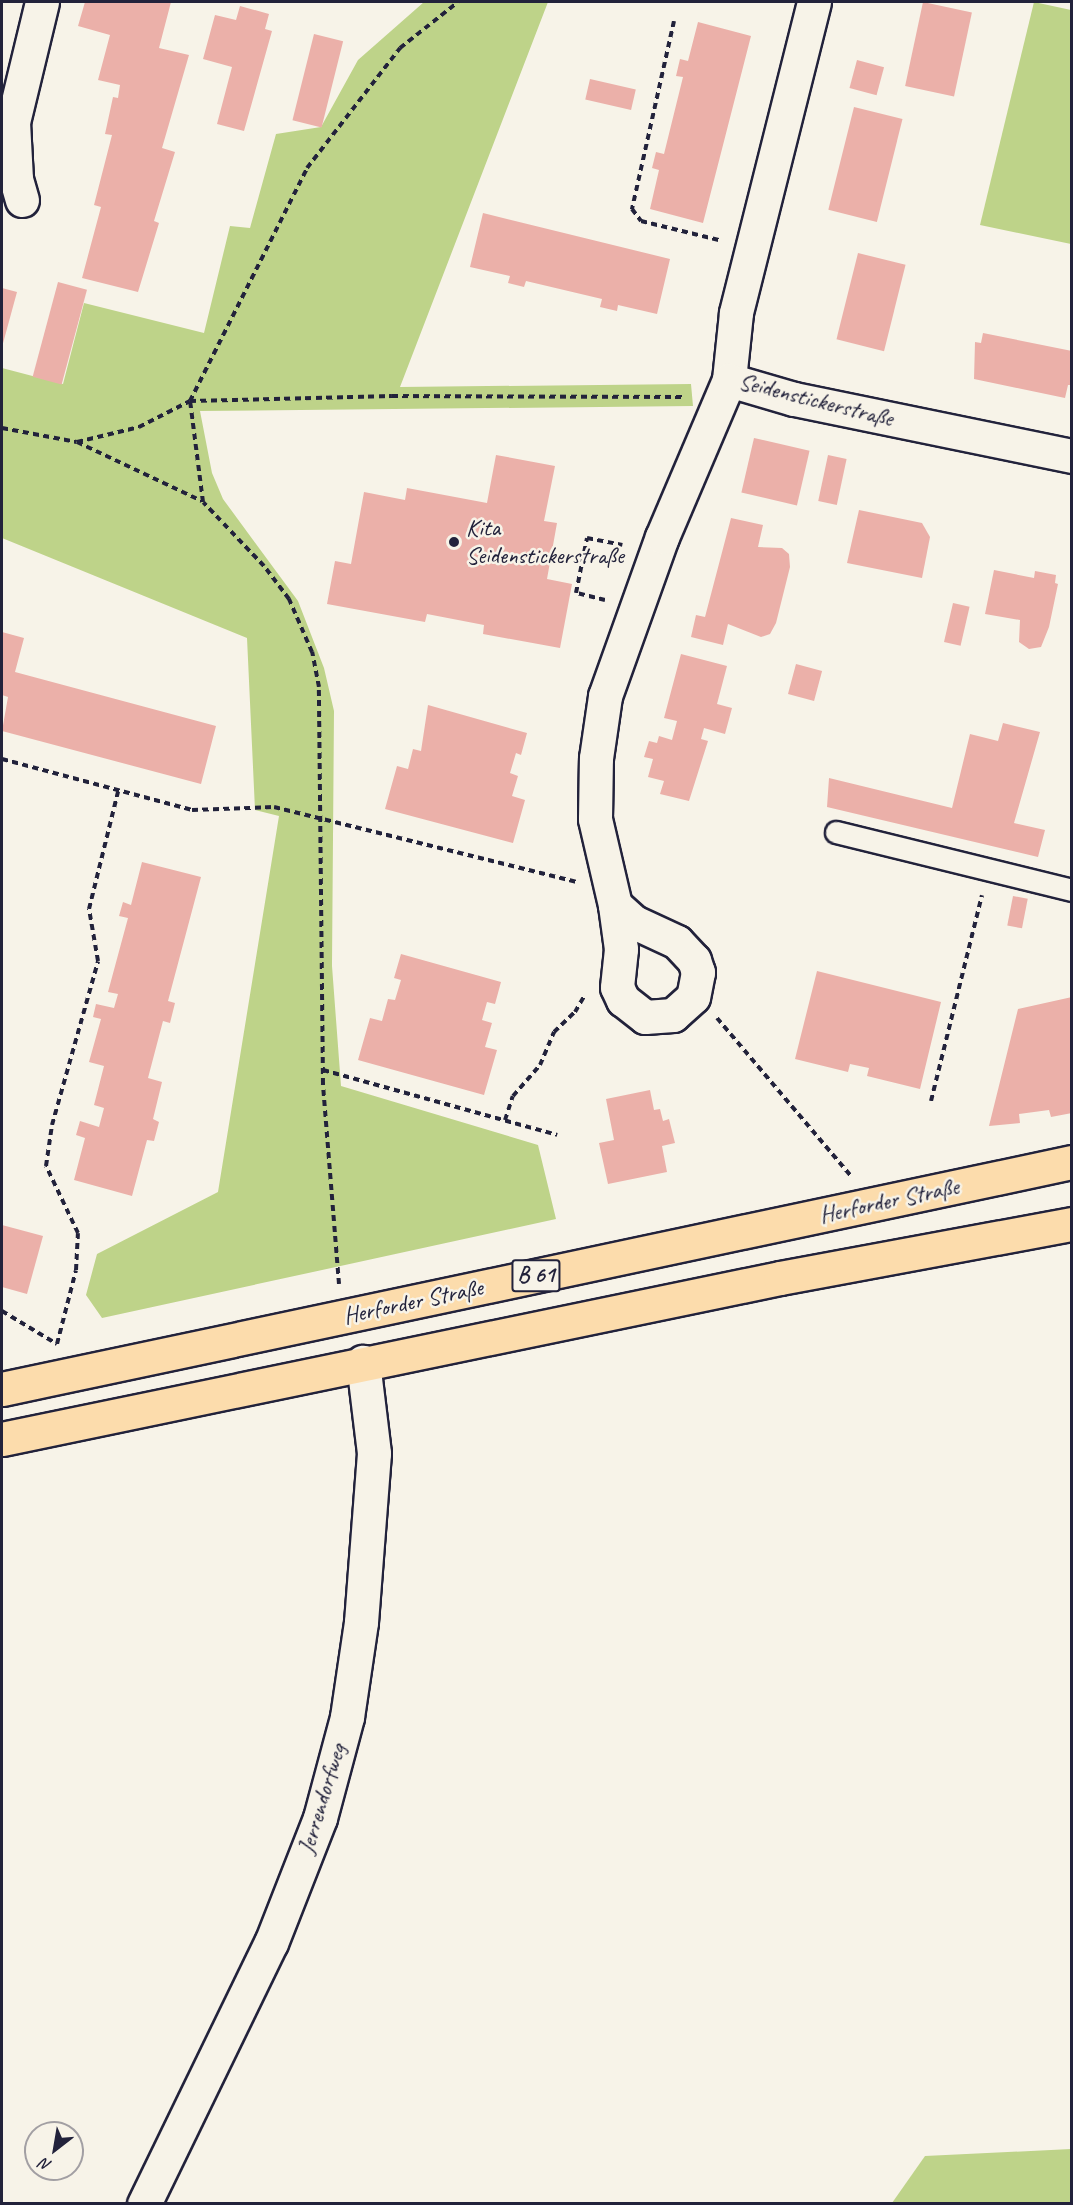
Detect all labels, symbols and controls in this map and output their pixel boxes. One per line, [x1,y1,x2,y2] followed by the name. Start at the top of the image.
[736,367,896,433] street label: Seidenstickerstraße
[466,514,624,570] place label: Kita Seidenstickerstraße
[447,535,461,549] marker: Kita Seidenstickerstraße
[816,1172,962,1230] street label: Herforder Straße
[510,1257,562,1295] road number: B 61
[340,1273,486,1331] street label: Herforder Straße
[292,1741,352,1857] street label: Jerrendorfweg
[24,2121,84,2181] north arrow
[36,2154,55,2176] text: N

